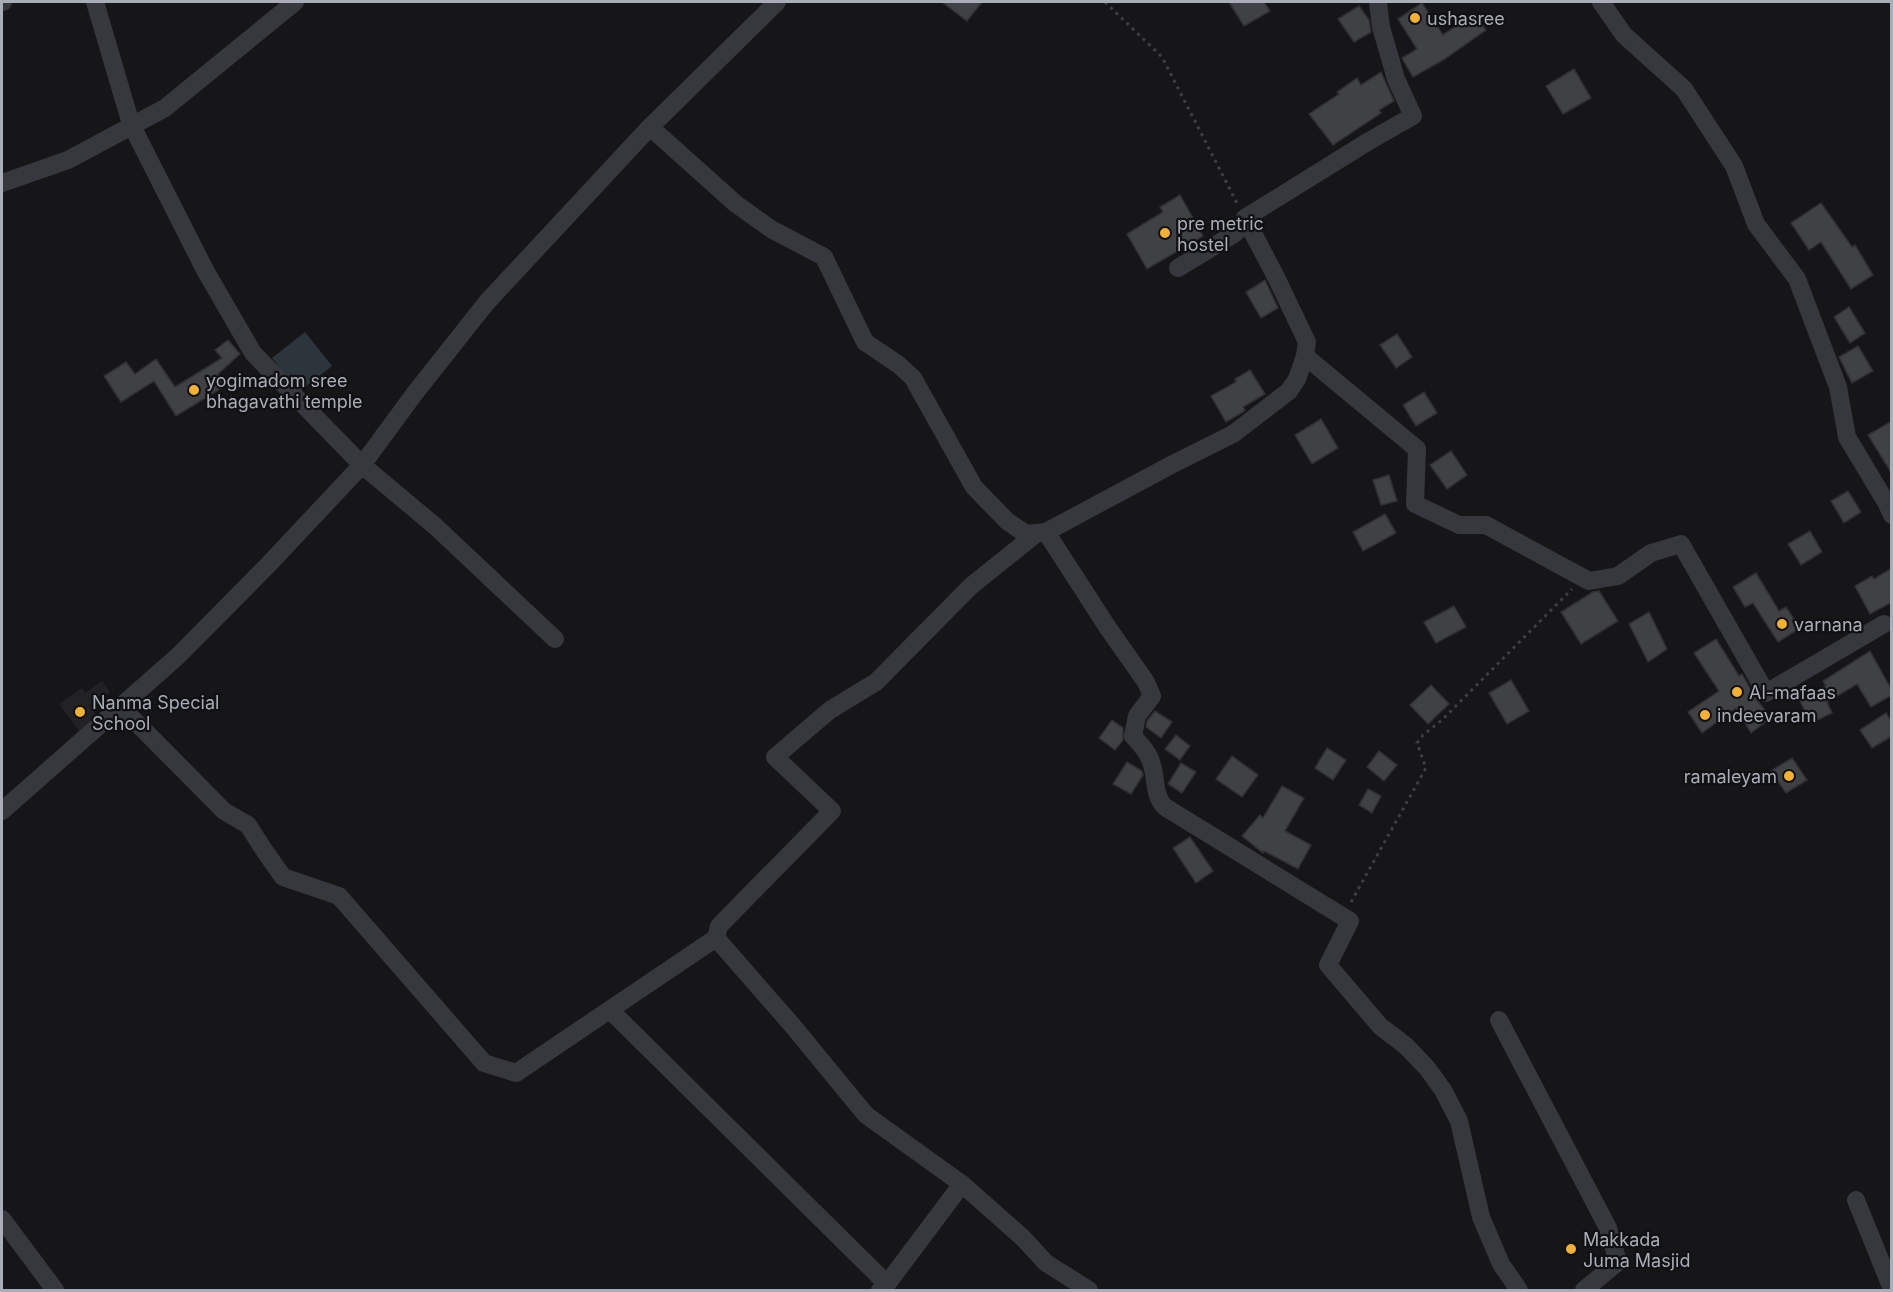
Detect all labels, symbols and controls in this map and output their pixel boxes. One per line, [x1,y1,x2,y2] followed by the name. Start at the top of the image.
[1427,8,1505,29] place label: ushasree
[1408,11,1422,25] marker: ushasree
[1177,213,1264,255] place label: pre metric hostel
[1158,226,1172,240] marker: pre metric hostel
[206,370,363,412] place label: yogimadom sree bhagavathi temple
[187,383,201,397] marker: yogimadom sree bhagavathi temple
[1794,614,1863,635] place label: varnana
[1775,617,1789,631] marker: varnana
[1749,682,1836,703] place label: Al-mafaas
[1730,685,1744,699] marker: Al-mafaas
[92,692,219,734] place label: Nanma Special School
[73,705,87,719] marker: Nanma Special School
[1717,705,1816,726] place label: indeevaram
[1698,708,1712,722] marker: indeevaram
[1684,766,1777,787] place label: ramaleyam
[1782,769,1796,783] marker: ramaleyam
[1583,1229,1690,1271] place label: Makkada Juma Masjid
[1564,1242,1578,1256] marker: Makkada Juma Masjid

